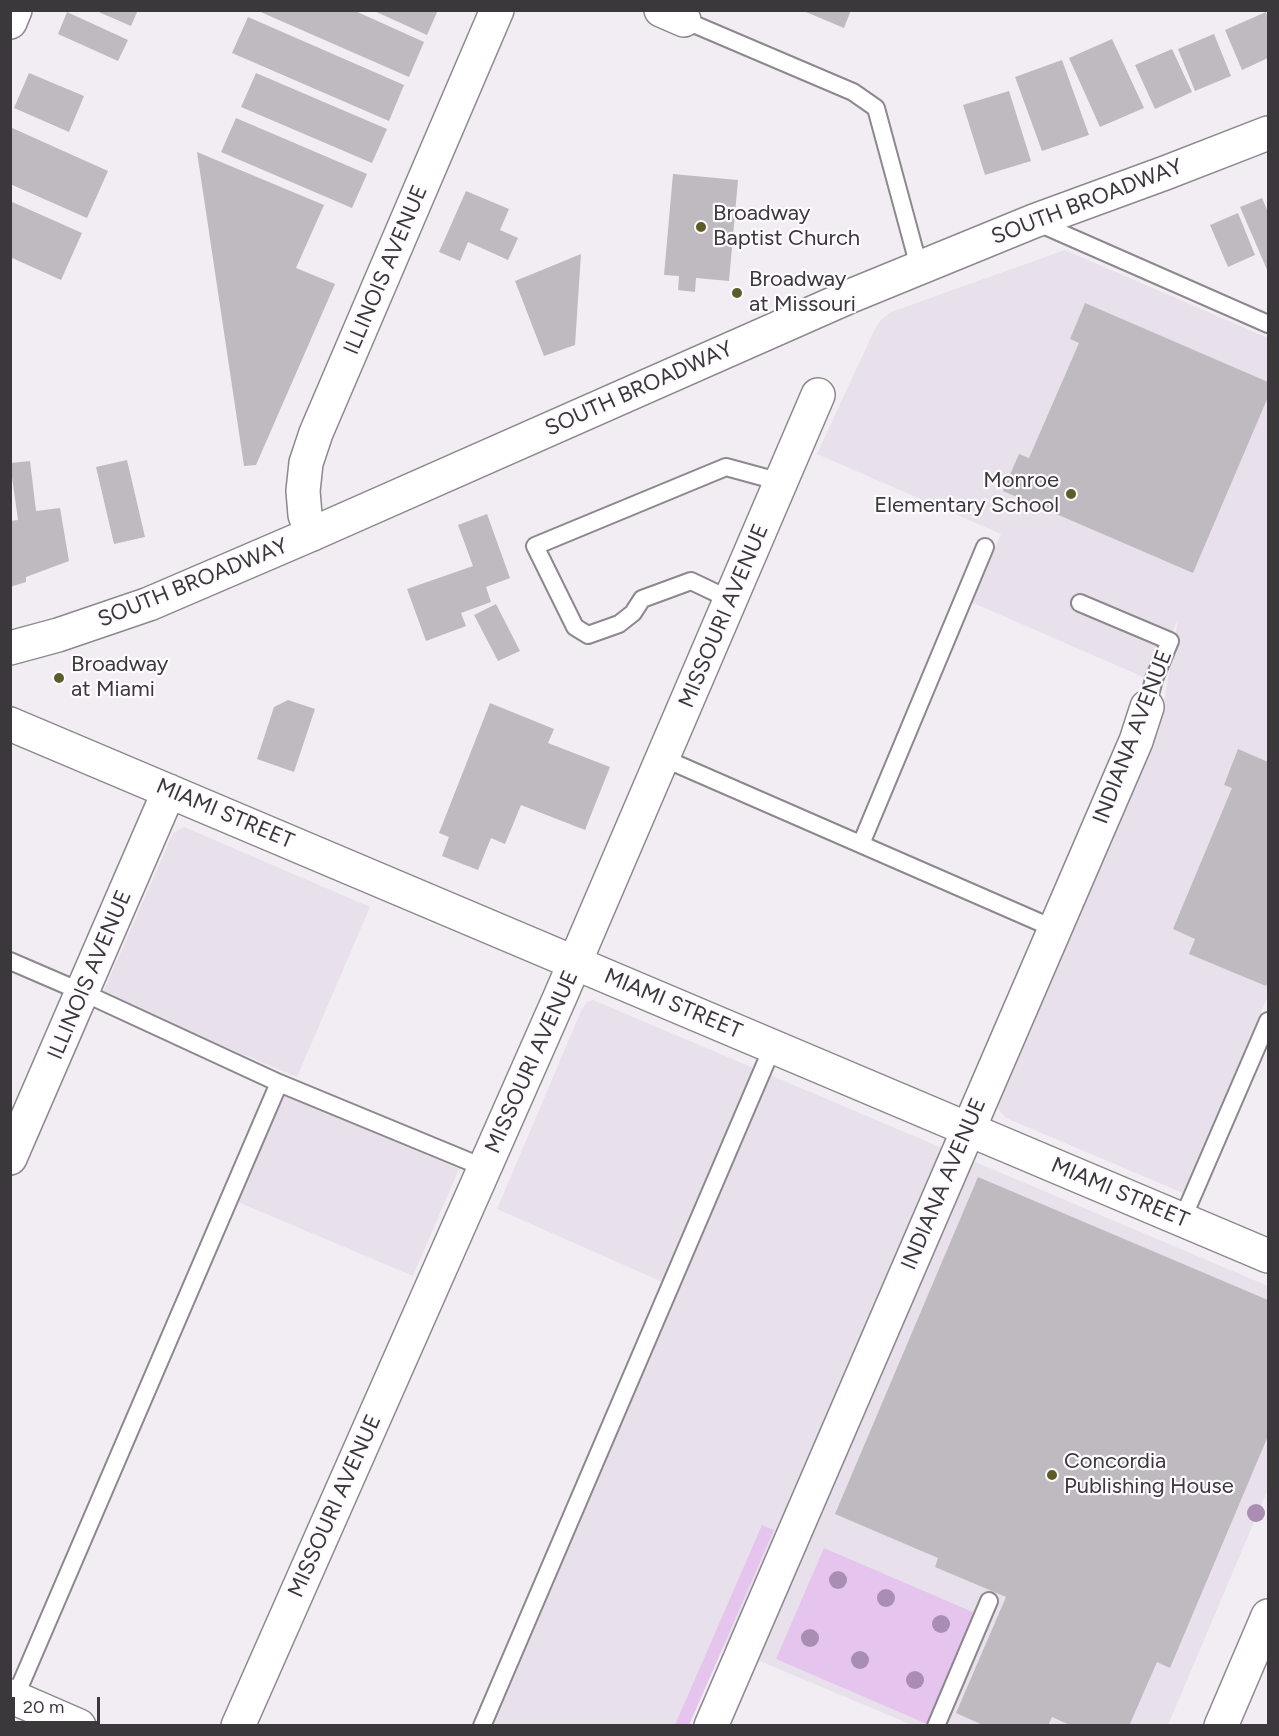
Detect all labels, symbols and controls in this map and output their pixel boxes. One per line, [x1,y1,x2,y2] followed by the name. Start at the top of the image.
[988,153,1186,251] street label: SOUTH BROADWAY
[338,181,434,359] street label: ILLINOIS AVENUE
[713,201,860,252] place label: Broadway Baptist Church
[694,220,708,234] marker: Broadway Baptist Church
[749,267,856,318] place label: Broadway at Missouri
[730,286,744,300] marker: Broadway at Missouri
[541,336,737,442] street label: SOUTH BROADWAY
[874,468,1059,520] place label: Monroe Elementary School
[1064,487,1078,501] marker: Monroe Elementary School
[673,520,775,712] street label: MISSOURI AVENUE
[94,533,292,633] street label: SOUTH BROADWAY
[1088,646,1178,828] street label: INDIANA AVENUE
[71,652,168,704] place label: Broadway at Miami
[52,671,66,685] marker: Broadway at Miami
[152,773,298,855] street label: MIAMI STREET
[42,886,138,1064] street label: ILLINOIS AVENUE
[600,963,746,1045] street label: MIAMI STREET
[480,967,584,1157] street label: MISSOURI AVENUE
[896,1094,992,1274] street label: INDIANA AVENUE
[1047,1152,1193,1234] street label: MIAMI STREET
[283,1411,387,1601] street label: MISSOURI AVENUE
[1064,1449,1234,1500] place label: Concordia Publishing House
[1045,1468,1059,1482] marker: Concordia Publishing House
[15,1685,104,1723] scale bar
[23,1696,64,1718] text: 20 m

